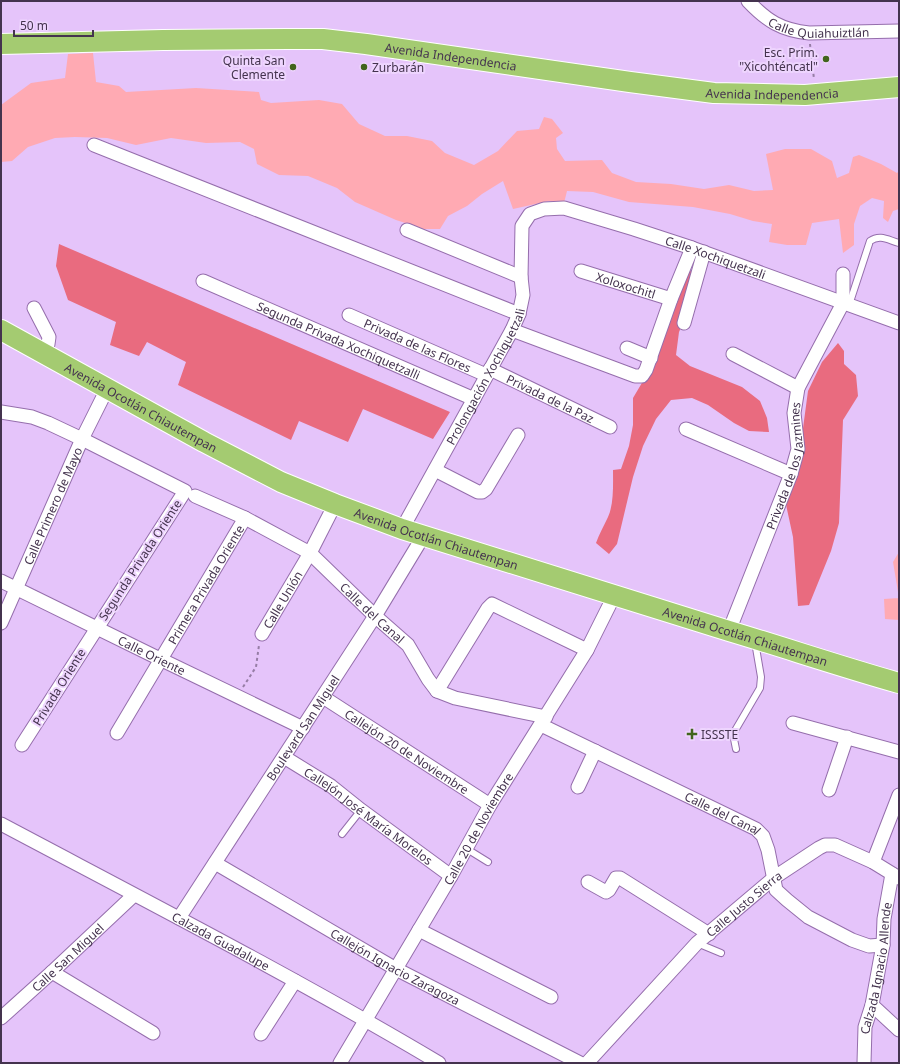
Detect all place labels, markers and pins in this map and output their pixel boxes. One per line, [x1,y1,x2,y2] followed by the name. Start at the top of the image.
[739,44,818,75] place label: Esc. Prim. "Xicohténcatl"
[223,52,285,83] place label: Quinta San Clemente
[821,54,831,64] marker: Esc. Prim. "Xicohténcatl"
[372,59,424,76] place label: Zurbarán
[288,62,298,72] marker: Quinta San Clemente
[359,62,369,72] marker: Zurbarán
[701,726,738,743] place label: ISSSTE
[686,728,698,740] marker: ISSSTE

